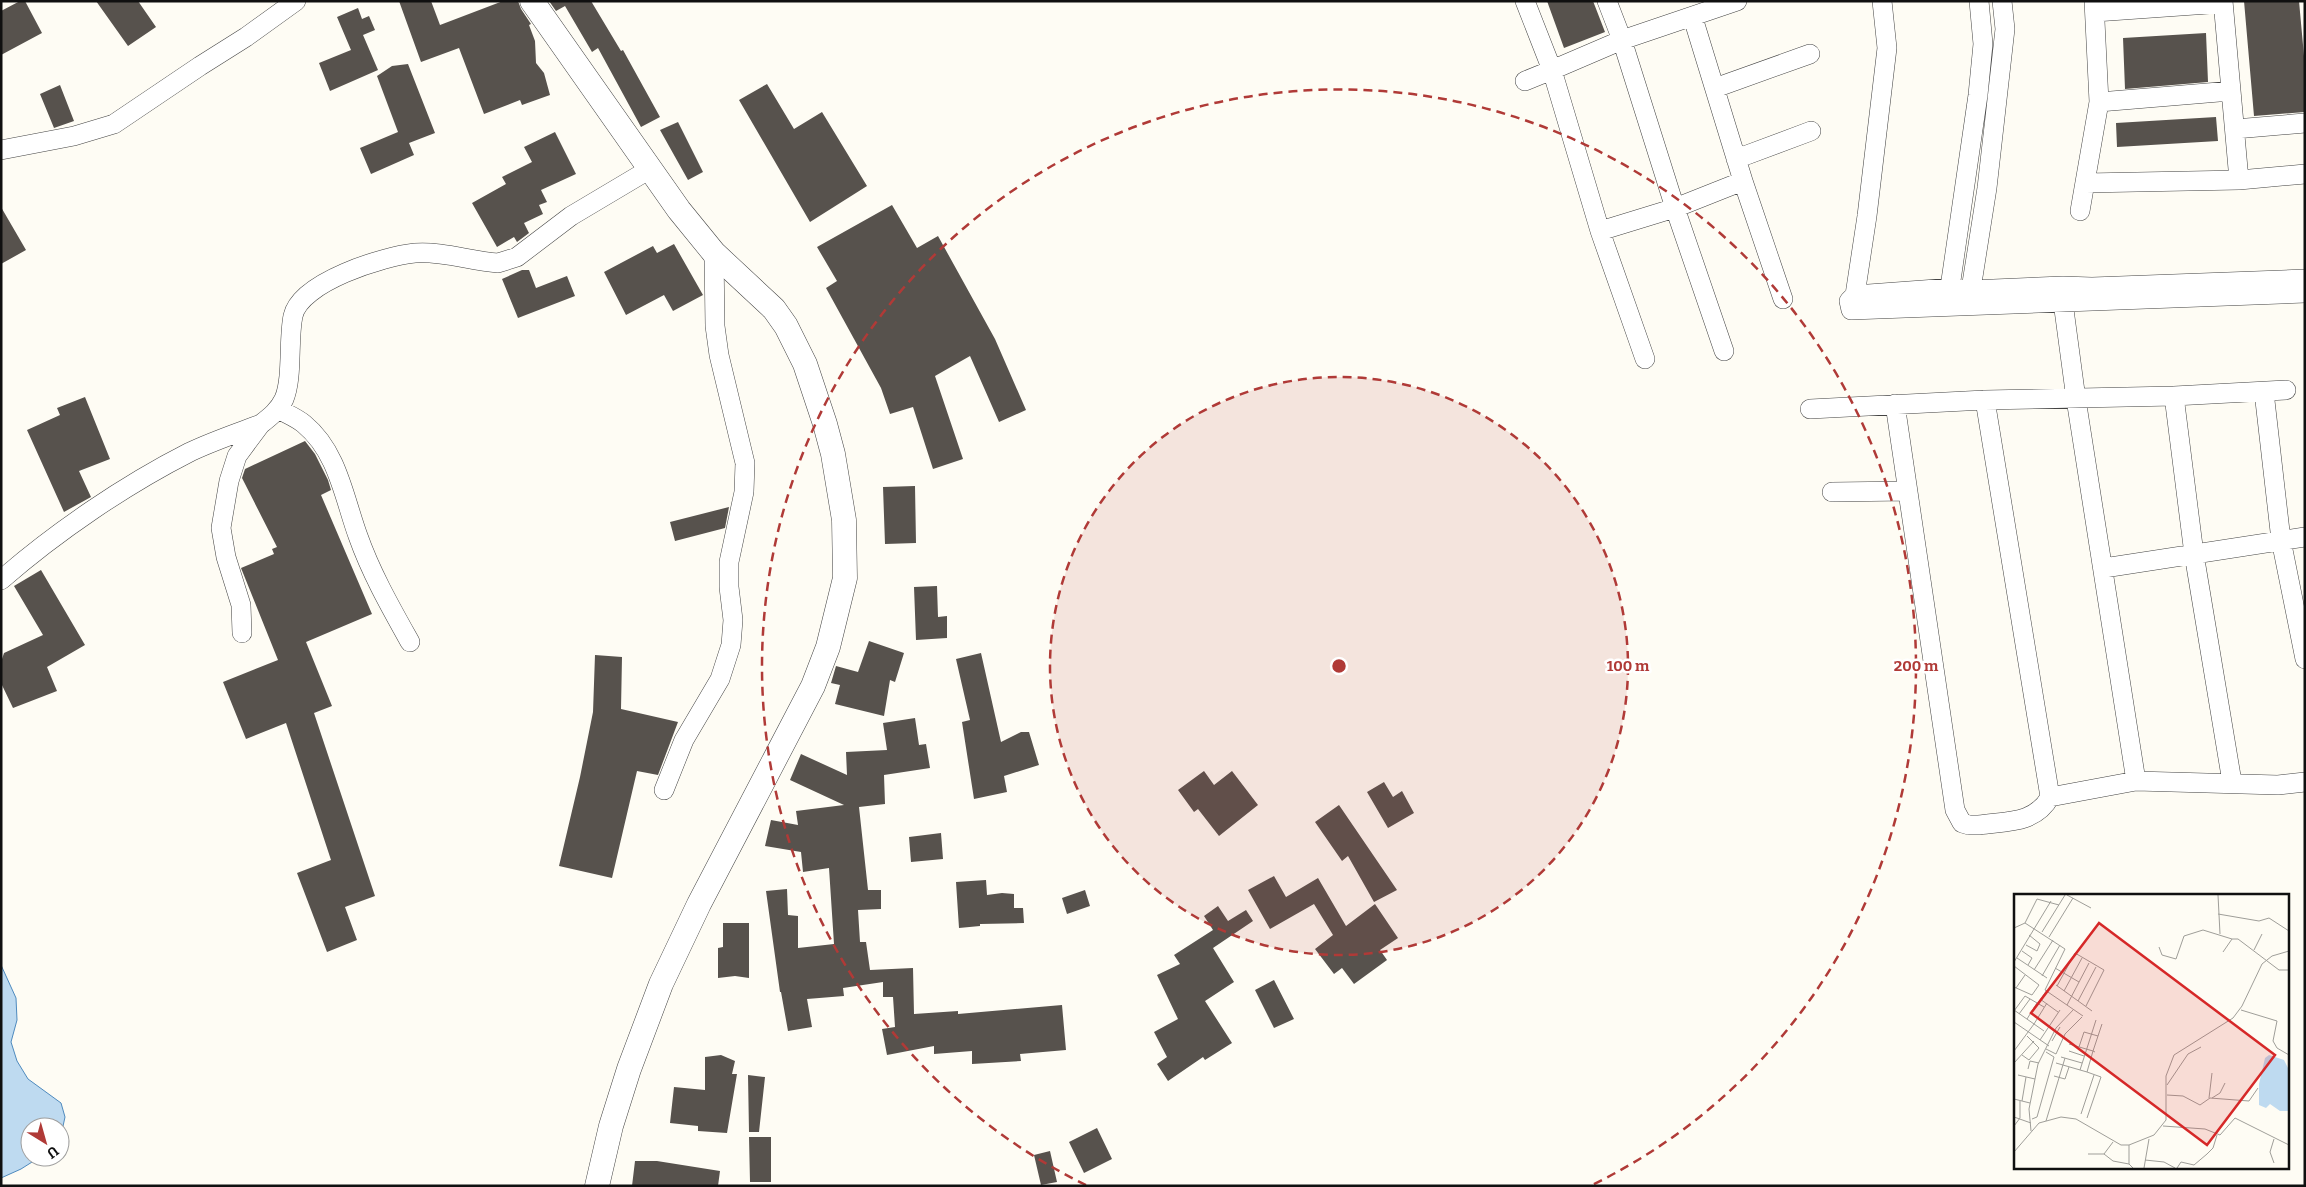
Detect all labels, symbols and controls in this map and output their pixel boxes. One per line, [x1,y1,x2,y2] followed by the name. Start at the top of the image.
[1330,657,1348,675] centre of rings
[1607,657,1650,675] text: 100 m
[1894,657,1939,675] text: 200 m
[2014,894,2288,1170] inset map
[20,1117,70,1167] north arrow
[43,1142,62,1162] text: U

